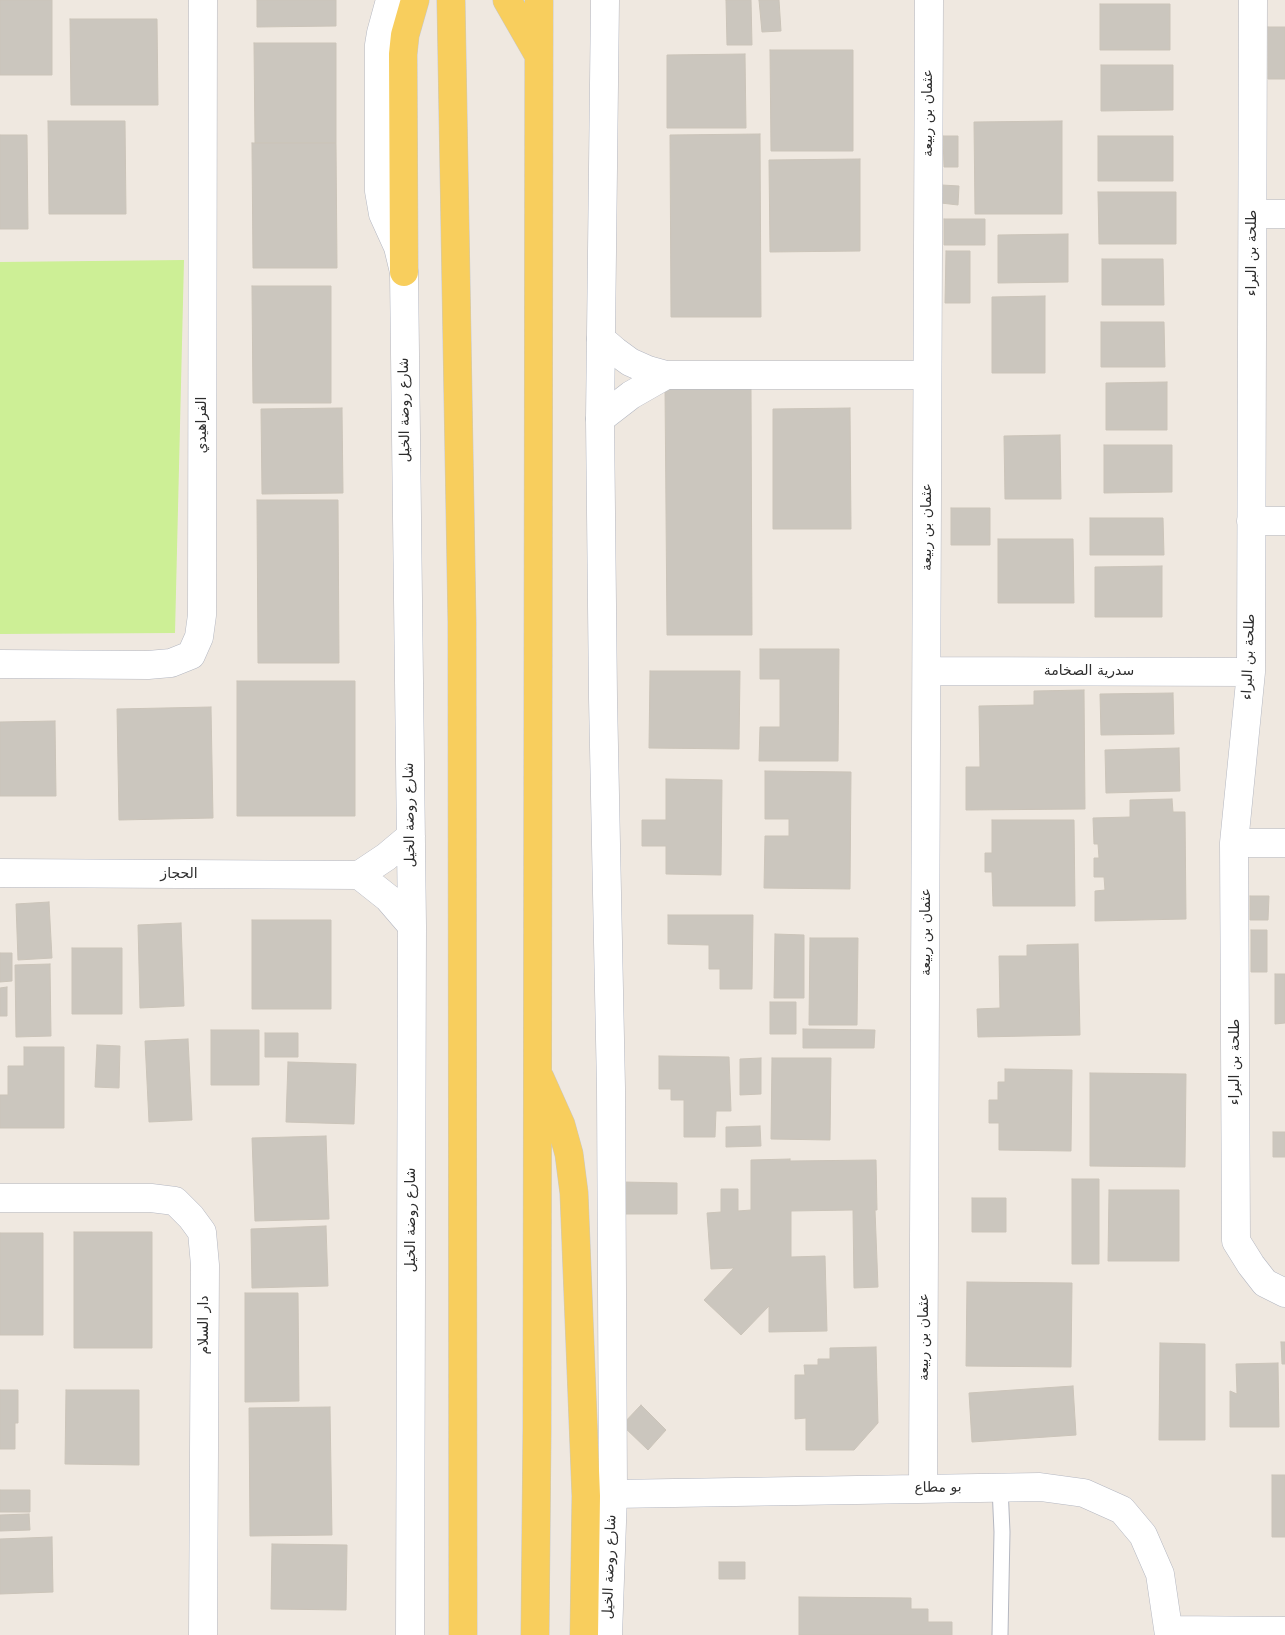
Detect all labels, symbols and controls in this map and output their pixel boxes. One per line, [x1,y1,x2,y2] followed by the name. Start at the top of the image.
[920,69,936,157] street label: عثمان بن ربيعة
[1244,210,1260,296] street label: طلحة بن البراء
[396,357,414,463] street label: شارع روضة الخيل
[194,397,210,453] street label: الفراهيدي
[919,483,935,571] street label: عثمان بن ربيعة
[1239,614,1259,700] street label: طلحة بن البراء
[1044,663,1134,679] street label: سدرية الصخامة
[401,762,419,868] street label: شارع روضة الخيل
[160,866,198,882] street label: الحجاز
[918,888,934,976] street label: عثمان بن ربيعة
[1227,1019,1243,1105] street label: طلحة بن البراء
[403,1168,419,1272] street label: شارع روضة الخيل
[916,1293,932,1381] street label: عثمان بن ربيعة
[196,1295,212,1355] street label: دار السلام
[914,1479,962,1497] street label: بو مطاع
[600,1514,620,1620] street label: شارع روضة الخيل

